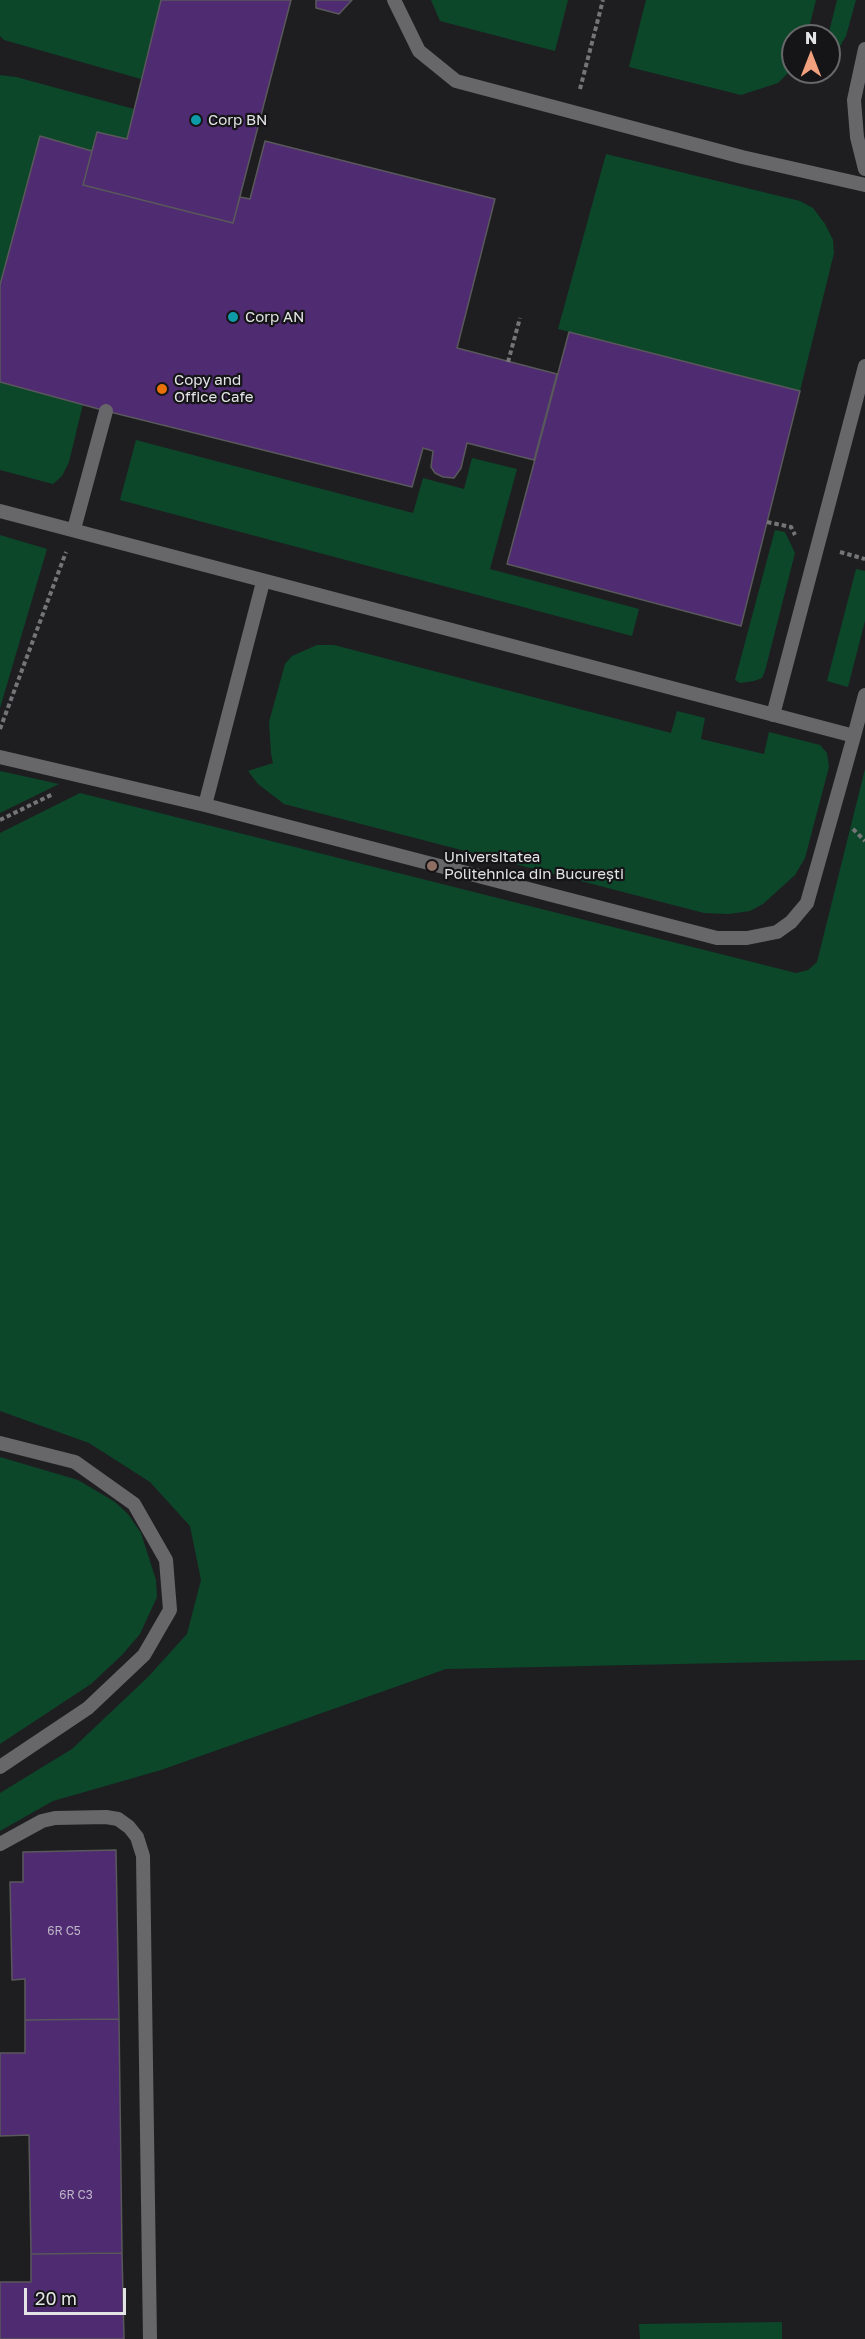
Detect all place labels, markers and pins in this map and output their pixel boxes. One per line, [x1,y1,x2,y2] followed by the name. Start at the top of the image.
[208,111,267,129] place label: Corp BN
[189,113,203,127] marker: Corp BN
[245,308,304,326] place label: Corp AN
[226,310,240,324] marker: Corp AN
[174,371,254,406] place label: Copy and Office Cafe
[155,382,169,396] marker: Copy and Office Cafe
[444,848,624,883] place label: Universitatea Politehnica din București
[425,859,439,873] marker: Universitatea Politehnica din București

